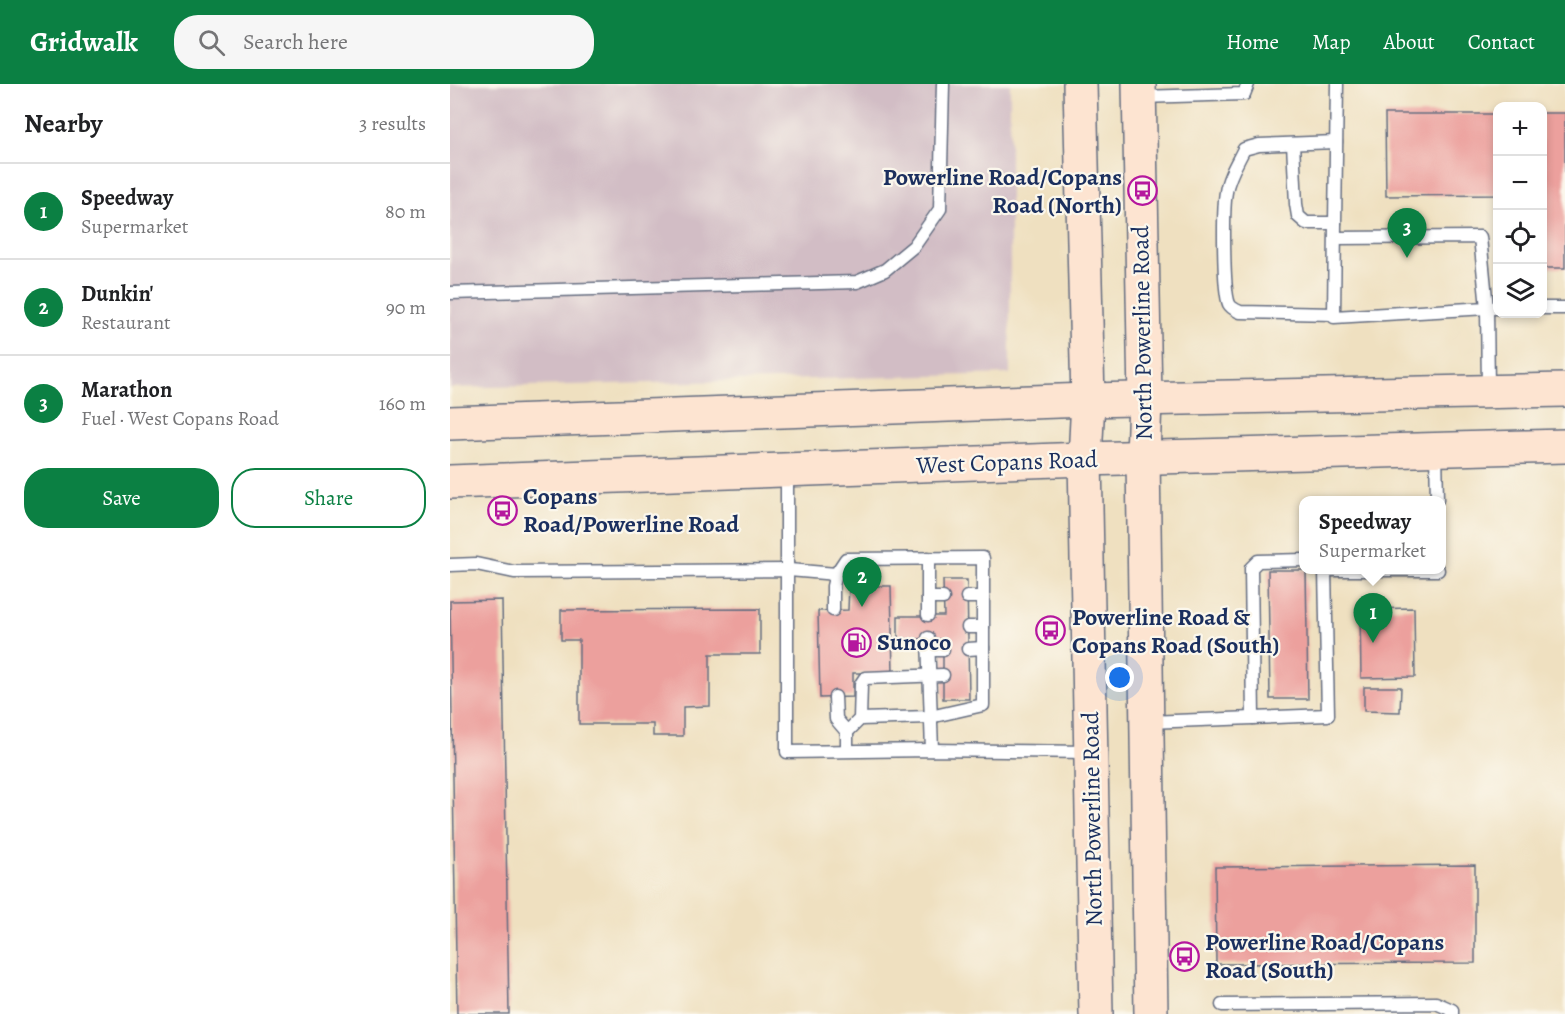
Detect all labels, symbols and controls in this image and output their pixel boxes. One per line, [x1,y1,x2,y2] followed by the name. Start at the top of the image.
[174,15,594,69] search box
[30,23,138,61] text: Gridwalk
[195,26,228,59] icon: search
[243,27,348,57] text: Search here
[1226,28,1279,56] text: Home
[1312,28,1350,56] text: Map
[1383,28,1435,56] text: About
[1468,28,1535,56] text: Contact
[1493,102,1547,318] map controls
[1493,102,1547,156] button: +
[24,106,103,141] text: Nearby
[359,110,426,137] text: 3 results
[1493,156,1547,210] button: −
[883,161,1122,221] place label: Powerline Road/Copans Road (North)
[1127,175,1159,207] bus stop icon: Powerline Road/Copans Road (North)
[81,183,173,213] text: Speedway
[40,198,47,225] text: 1
[385,198,426,225] text: 80 m
[1388,208,1426,258] pin: 3
[1493,210,1547,264] button: locate
[81,213,188,240] text: Supermarket
[1124,225,1160,441] street label: North Powerline Road
[1493,264,1547,318] button: layers
[81,279,153,309] text: Dunkin'
[39,294,48,321] text: 2
[386,294,426,321] text: 90 m
[81,309,171,336] text: Restaurant
[81,375,172,405] text: Marathon
[39,390,48,417] text: 3
[379,390,426,417] text: 160 m
[81,405,279,432] text: Fuel · West Copans Road
[915,443,1098,481] street label: West Copans Road
[24,468,219,528] button: Save
[231,468,426,528] button: Share
[523,480,739,540] place label: Copans Road/Powerline Road
[486,494,518,526] bus stop icon: Copans Road/Powerline Road
[1299,496,1446,574] popup
[1319,507,1411,537] text: Speedway
[1319,537,1426,564] text: Supermarket
[842,558,882,607] pin: 2
[1354,594,1392,643] pin: 1
[1072,601,1279,661] place label: Powerline Road & Copans Road (South)
[1035,615,1067,647] bus stop icon: Powerline Road & Copans Road (South)
[840,626,872,658] fuel station icon: Sunoco
[877,626,951,658] place label: Sunoco
[1105,663,1134,692] your location
[1074,711,1110,927] street label: North Powerline Road
[1205,926,1444,986] place label: Powerline Road/Copans Road (South)
[1168,940,1200,972] bus stop icon: Powerline Road/Copans Road (South)

